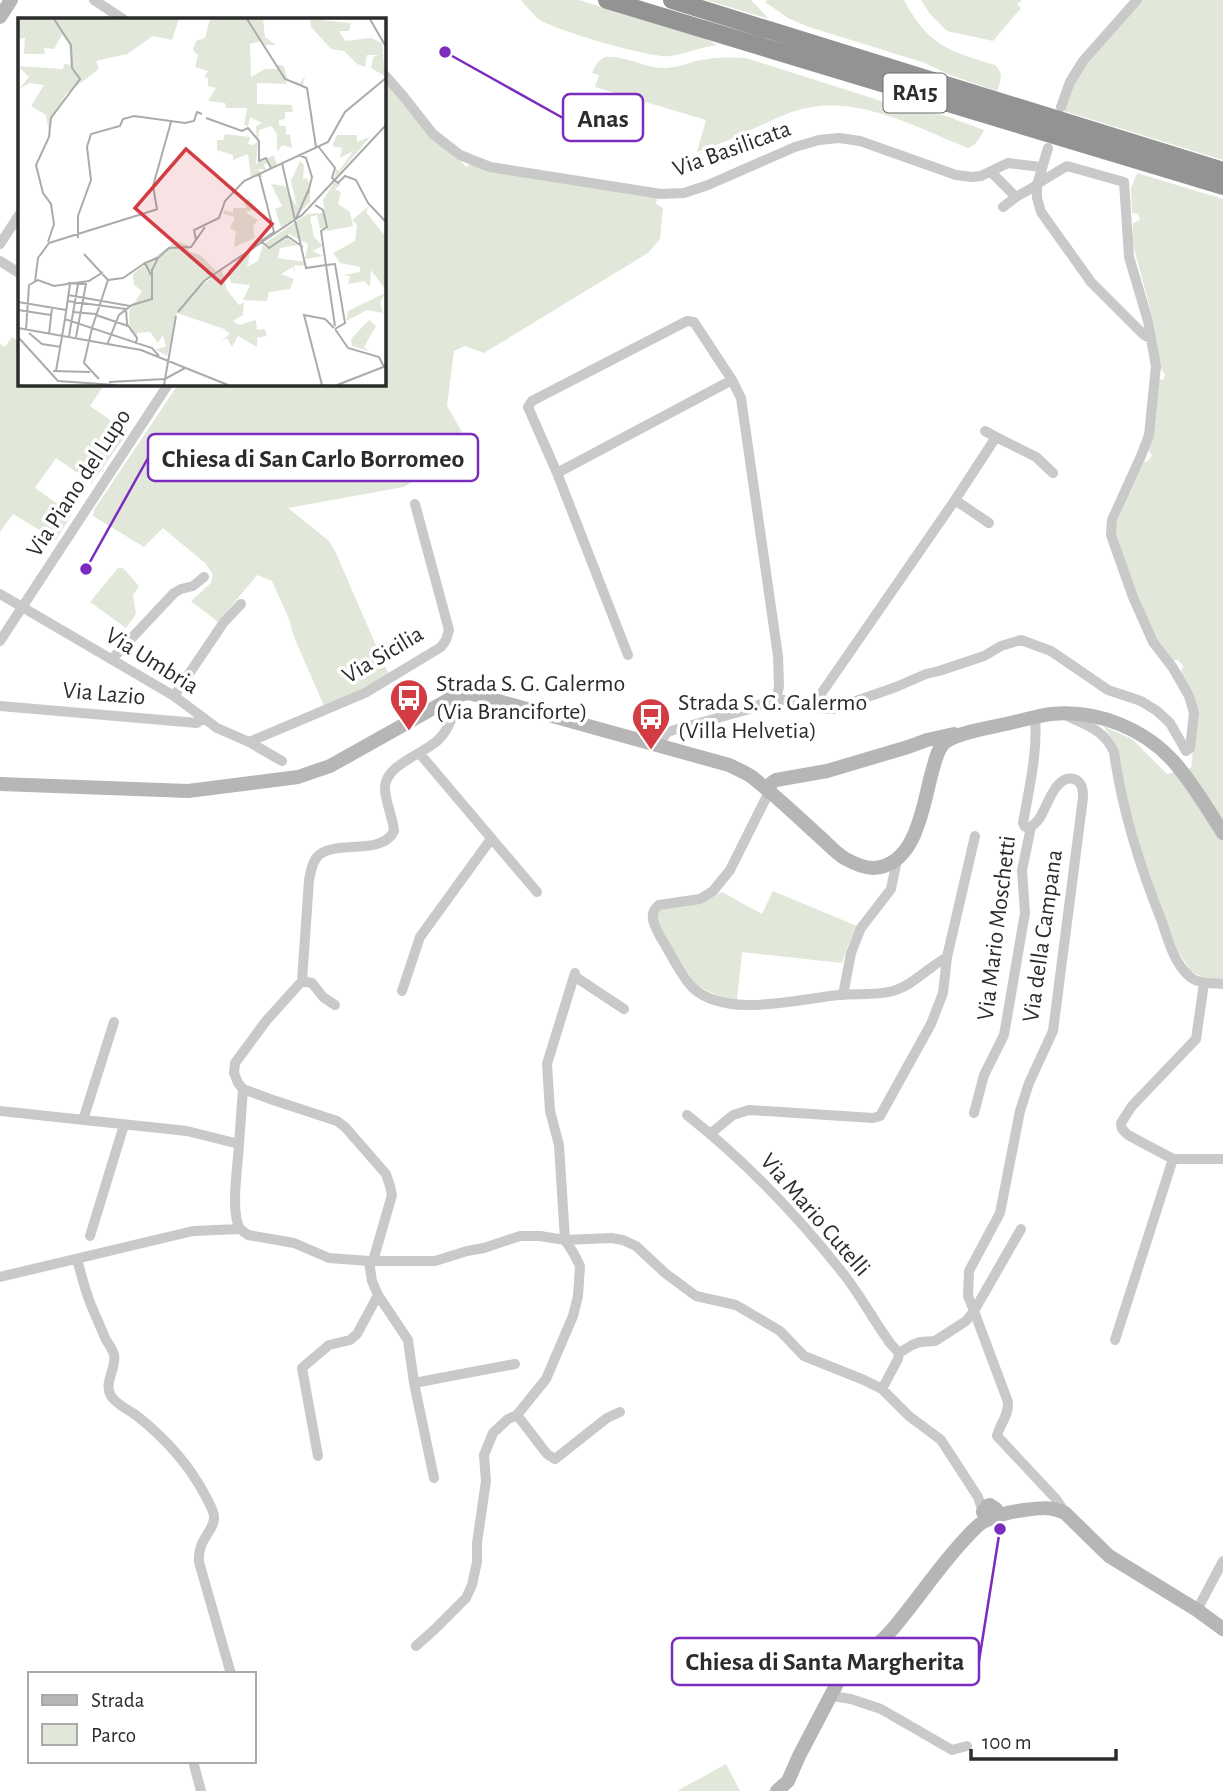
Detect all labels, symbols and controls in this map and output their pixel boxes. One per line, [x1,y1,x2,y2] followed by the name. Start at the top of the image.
[18,18,385,385] inset map
[884,74,946,113] road number: RA15
[563,94,643,141] callout: Anas
[577,106,629,132] text: Anas
[670,117,794,181] street label: Via Basilicata
[22,405,136,561] street label: Via Piano del Lupo
[148,434,478,481] callout: Chiesa di San Carlo Borromeo
[162,446,464,472] text: Chiesa di San Carlo Borromeo
[339,622,427,688] street label: Via Sicilia
[101,623,203,699] street label: Via Umbria
[436,672,625,724] place label: Strada S. G. Galermo (Via Branciforte)
[388,677,430,732] bus stop icon: Strada S. G. Galermo (Via Branciforte)
[62,678,146,710] street label: Via Lazio
[678,691,867,743] place label: Strada S. G. Galermo (Villa Helvetia)
[630,696,672,751] bus stop icon: Strada S. G. Galermo (Villa Helvetia)
[974,834,1020,1022] street label: Via Mario Moschetti
[1019,848,1067,1024] street label: Via della Campana
[756,1149,874,1281] street label: Via Mario Cutelli
[672,1638,979,1685] callout: Chiesa di Santa Margherita
[685,1649,965,1675] text: Chiesa di Santa Margherita
[28,1672,256,1763] legend
[91,1690,145,1711] text: Strada
[971,1718,1116,1762] scale bar
[91,1725,136,1746] text: Parco
[982,1732,1032,1753] text: 100 m

